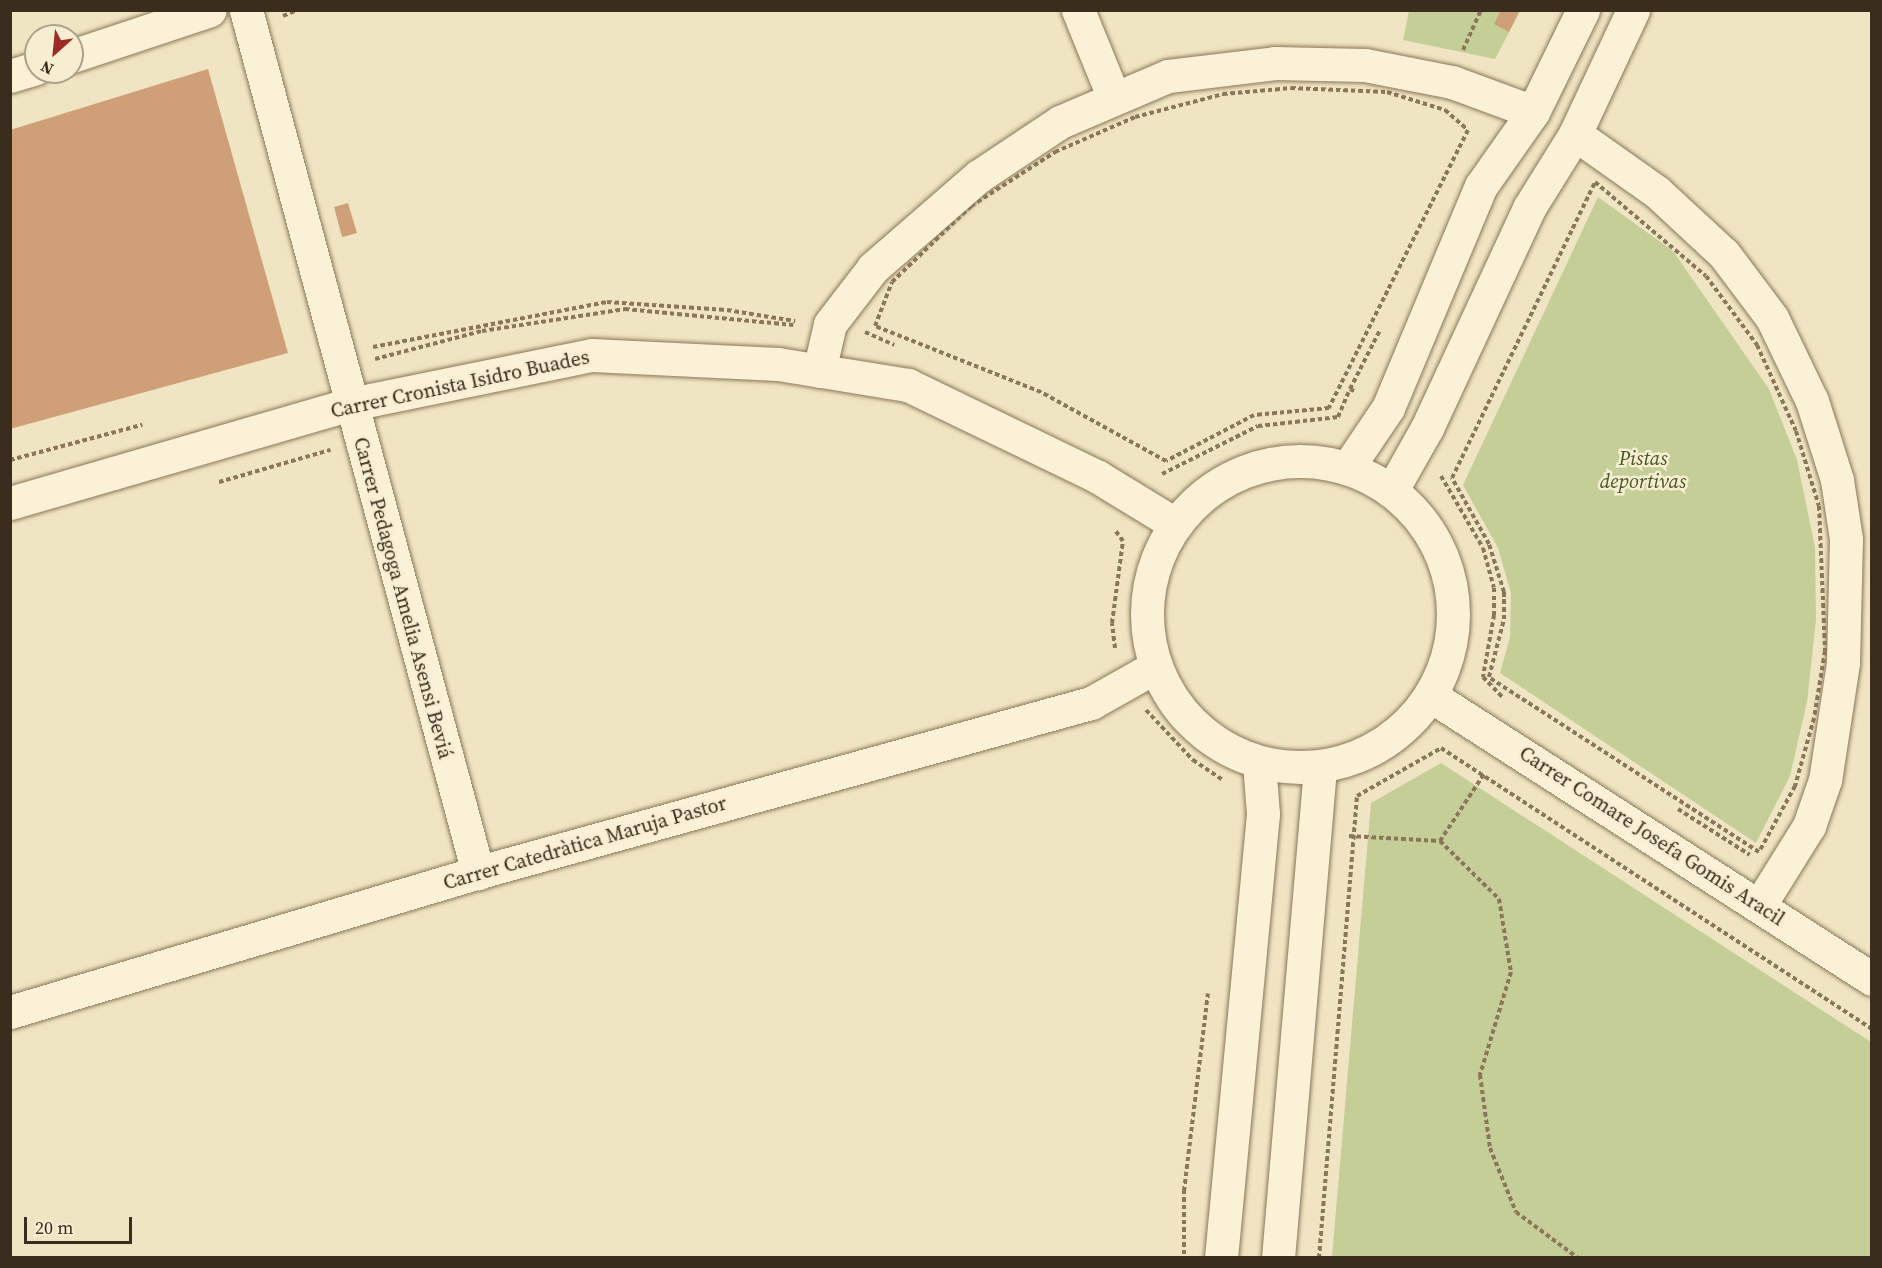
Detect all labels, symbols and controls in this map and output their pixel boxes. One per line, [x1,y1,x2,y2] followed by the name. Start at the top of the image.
[24,24,84,84] north arrow
[37,56,57,81] text: N
[328,345,592,423] street label: Carrer Cronista Isidro Buades
[348,435,458,761] street label: Carrer Pedagoga Amelia Asensi Beviá
[1600,446,1686,493] park label: Pistas deportivas
[1515,741,1789,931] street label: Carrer Comare Josefa Gomis Aracil
[441,791,729,895] street label: Carrer Catedràtica Maruja Pastor
[27,1205,135,1243] scale bar
[35,1215,73,1240] text: 20 m

